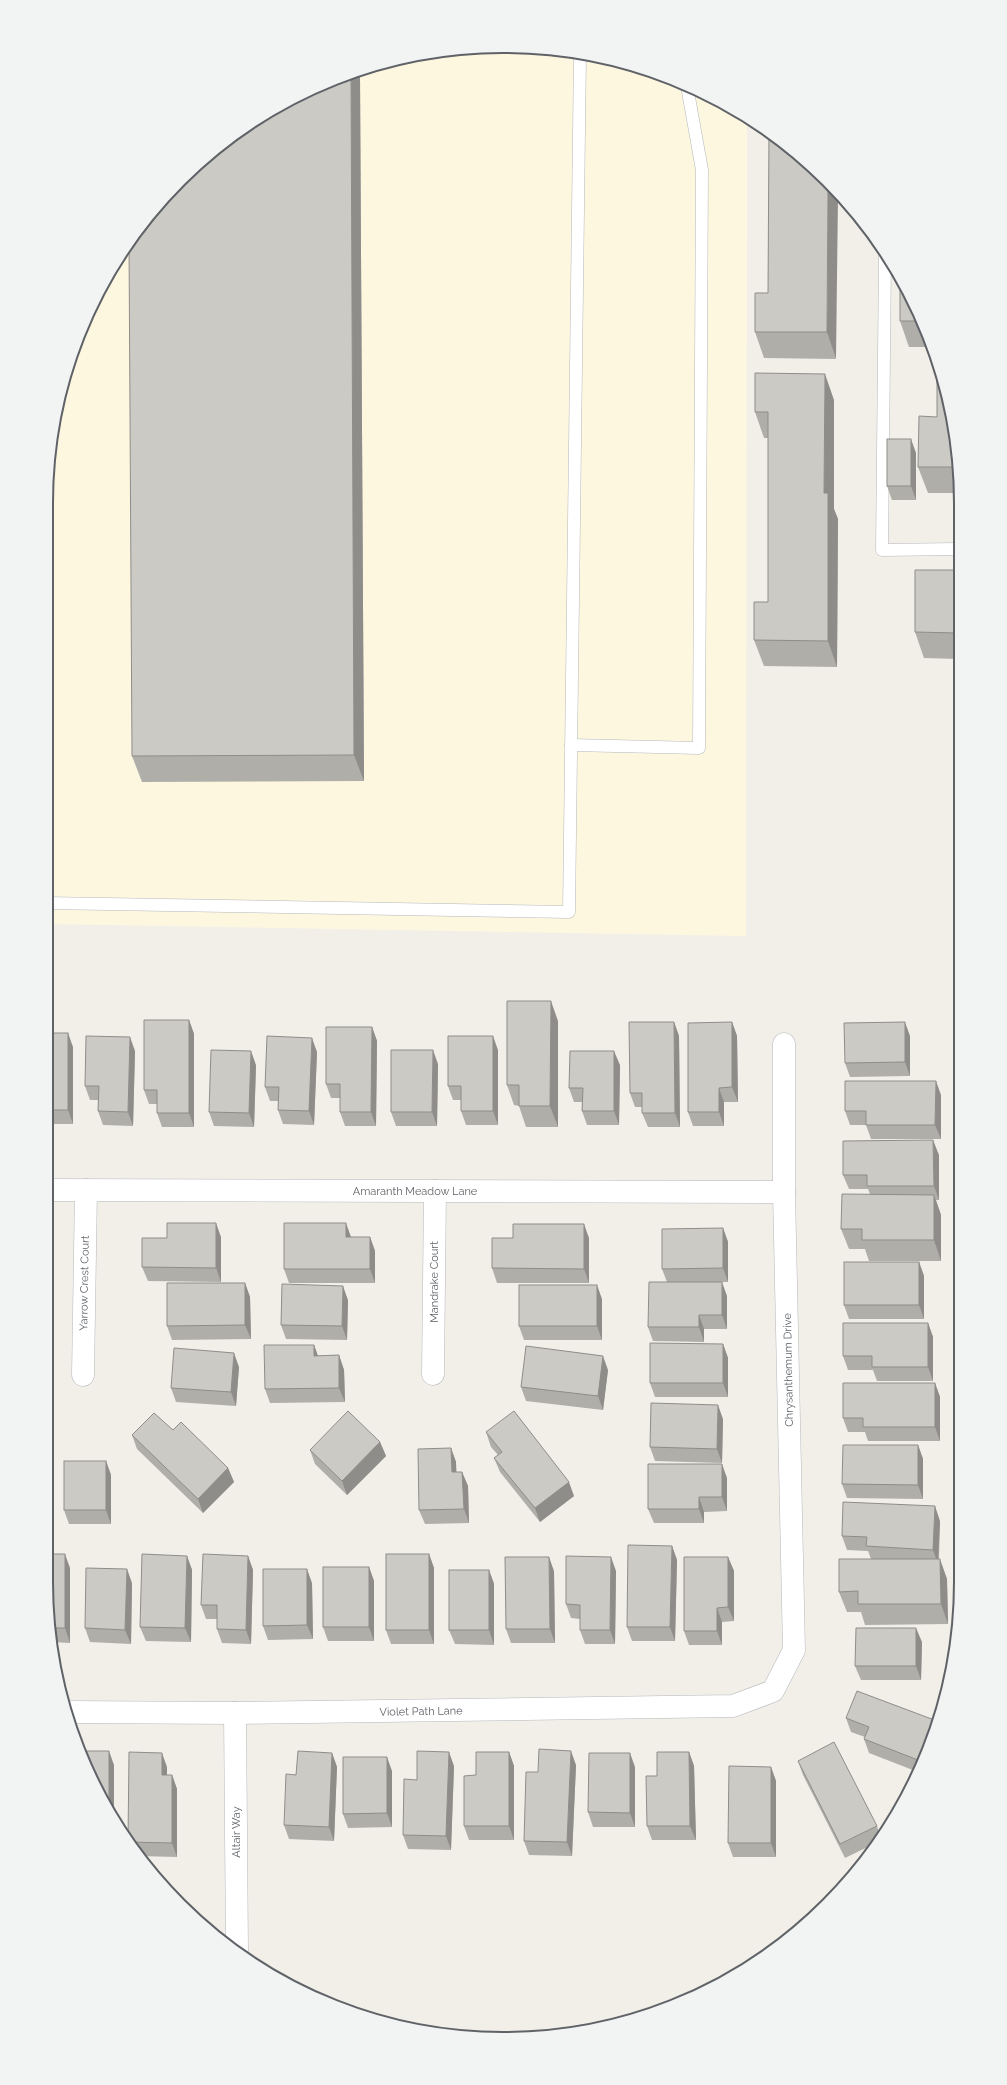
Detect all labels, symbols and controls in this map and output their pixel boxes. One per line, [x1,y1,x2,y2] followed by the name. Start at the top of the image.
[353,1185,478,1198] street label: Amaranth Meadow Lane
[77,1235,92,1331] street label: Yarrow Crest Court
[428,1241,441,1323] street label: Mandrake Court
[781,1313,796,1427] street label: Chrysanthemum Drive
[379,1704,463,1719] street label: Violet Path Lane
[230,1806,243,1858] street label: Altair Way

